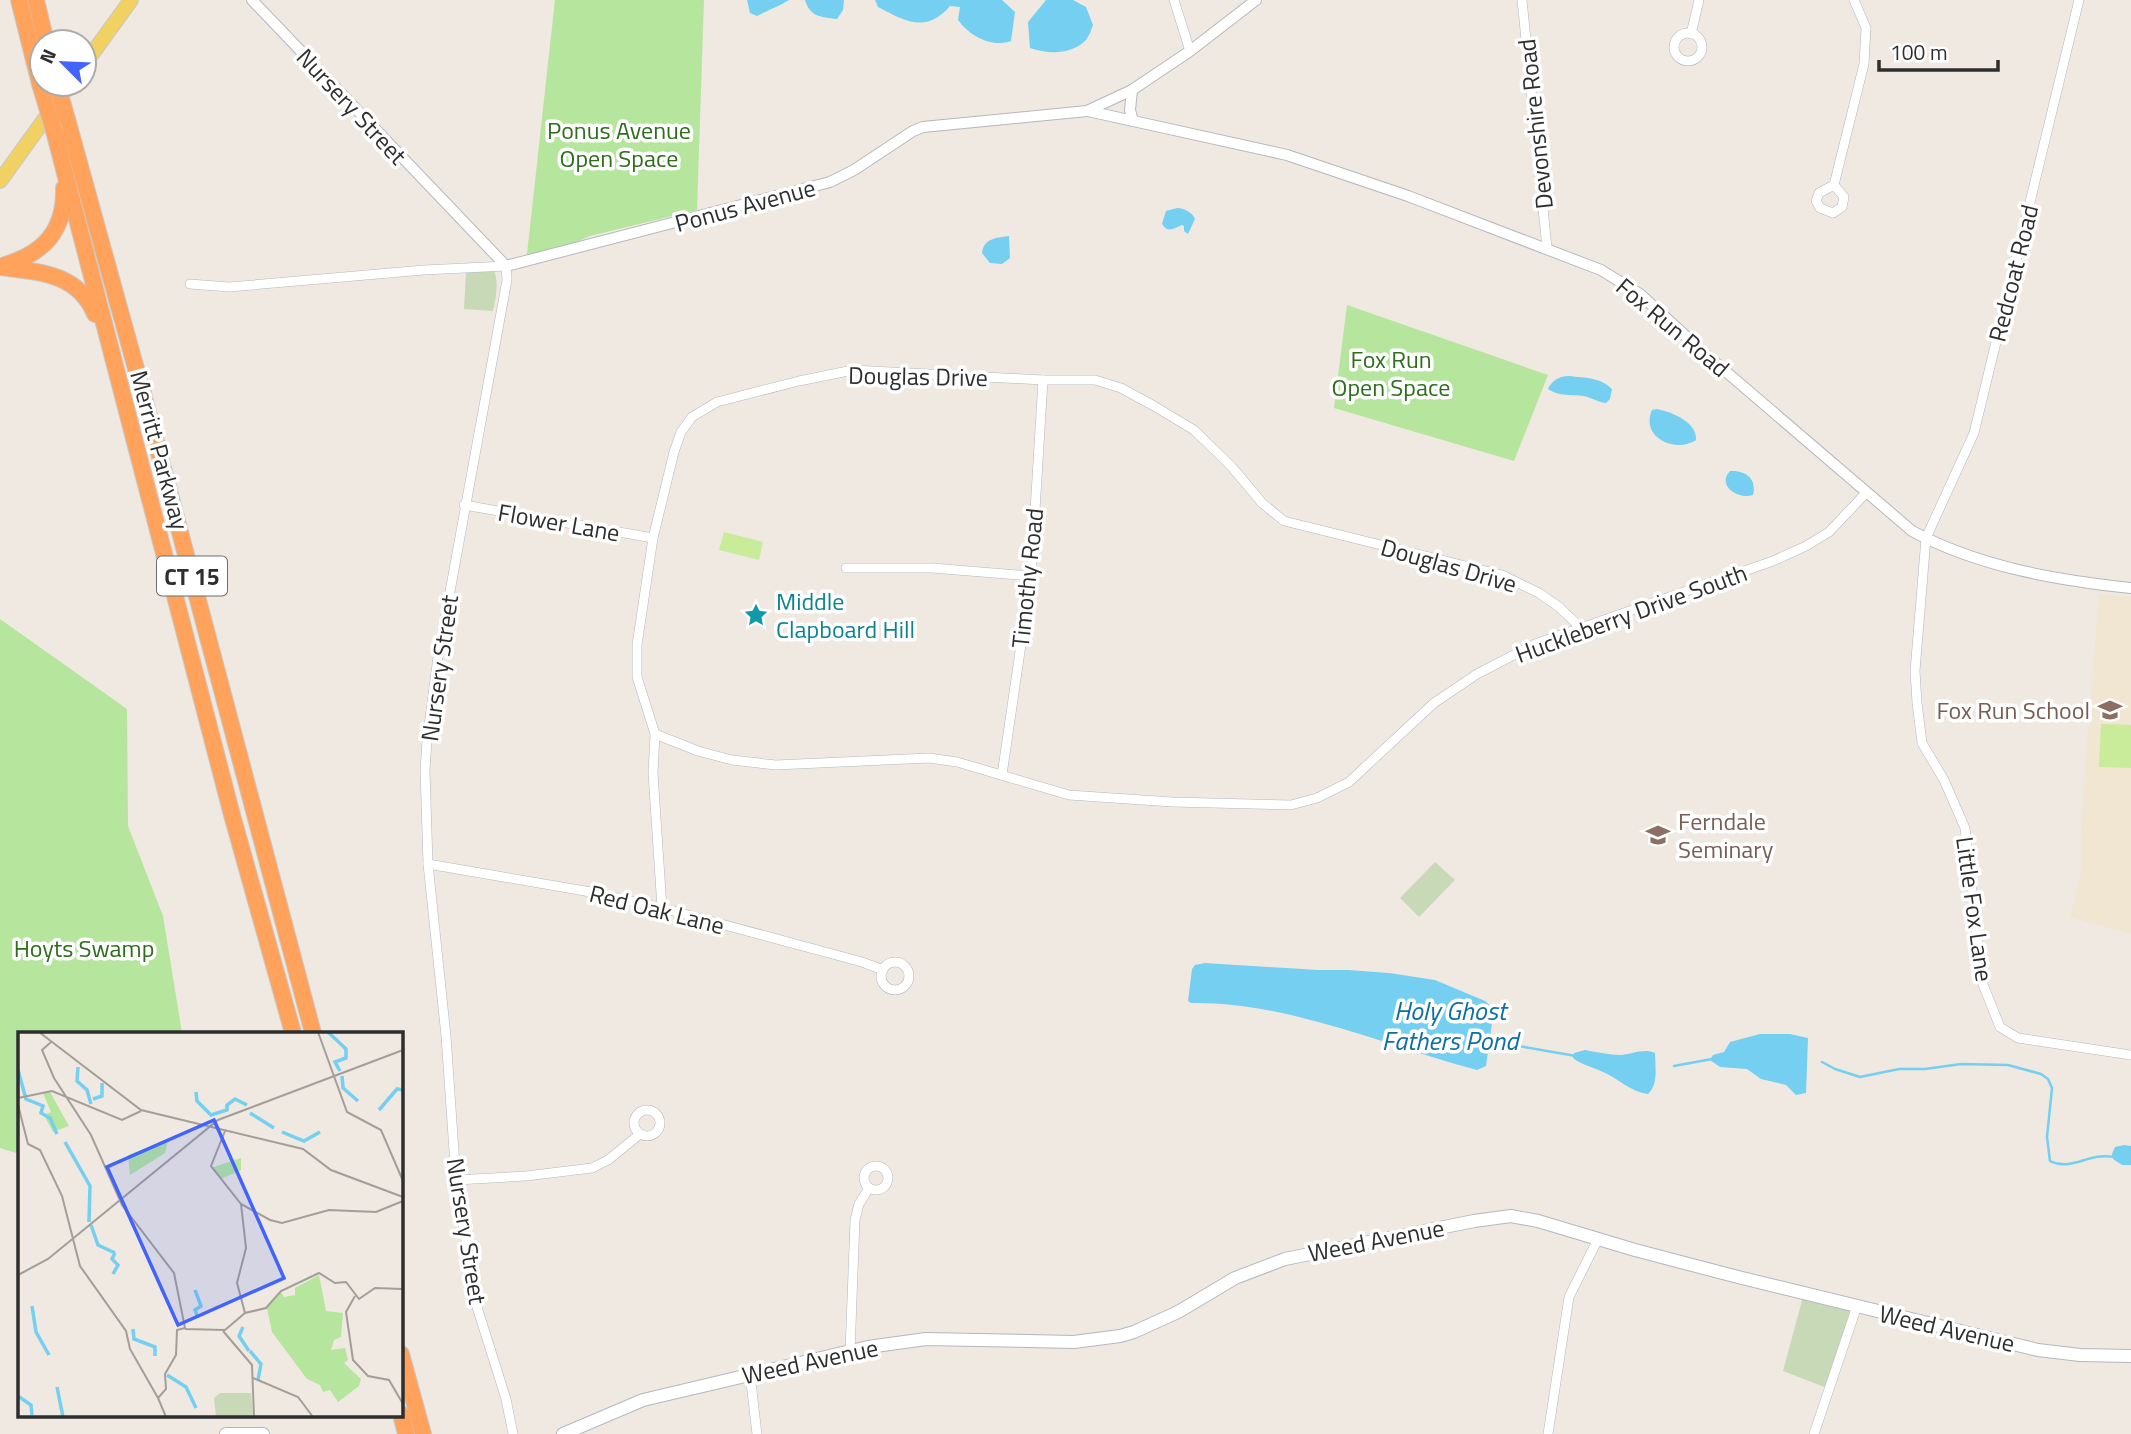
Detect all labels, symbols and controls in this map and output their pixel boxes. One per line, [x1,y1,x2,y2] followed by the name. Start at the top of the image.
[28,28,98,98] north arrow
[1879,28,1998,72] scale bar
[1890,36,1947,68] text: 100 m
[1508,37,1562,211] street label: Devonshire Road
[289,40,416,173] street label: Nursery Street
[31,44,63,68] text: N
[547,112,691,176] park label: Ponus Avenue Open Space
[671,169,819,241] street label: Ponus Avenue
[1979,201,2047,345] street label: Redcoat Road
[1608,269,1738,385] street label: Fox Run Road
[1332,341,1450,405] park label: Fox Run Open Space
[848,357,988,395] street label: Douglas Drive
[121,366,199,534] street label: Merritt Parkway
[495,494,623,550] street label: Flower Lane
[1002,506,1052,650] street label: Timothy Road
[1377,528,1521,602] street label: Douglas Drive
[1510,554,1752,672] street label: Huckleberry Drive South
[157,556,227,596] road number: CT 15
[776,583,915,647] place label: Middle Clapboard Hill
[411,592,467,744] street label: Nursery Street
[742,601,770,629] place icon: Middle Clapboard Hill
[1936,692,2090,728] place label: Fox Run School
[2096,696,2124,724] school or university icon: Fox Run School
[1678,803,1774,867] place label: Ferndale Seminary
[1644,821,1672,849] school or university icon: Ferndale Seminary
[1947,834,2003,984] street label: Little Fox Lane
[586,875,728,943] street label: Red Oak Lane
[14,930,154,966] park label: Hoyts Swamp
[1382,991,1521,1060] water label: Holy Ghost Fathers Pond
[18,1032,402,1416] inset map
[438,1155,496,1307] street label: Nursery Street
[1305,1209,1447,1271] street label: Weed Avenue
[1876,1295,2018,1361] street label: Weed Avenue
[739,1329,881,1393] street label: Weed Avenue

